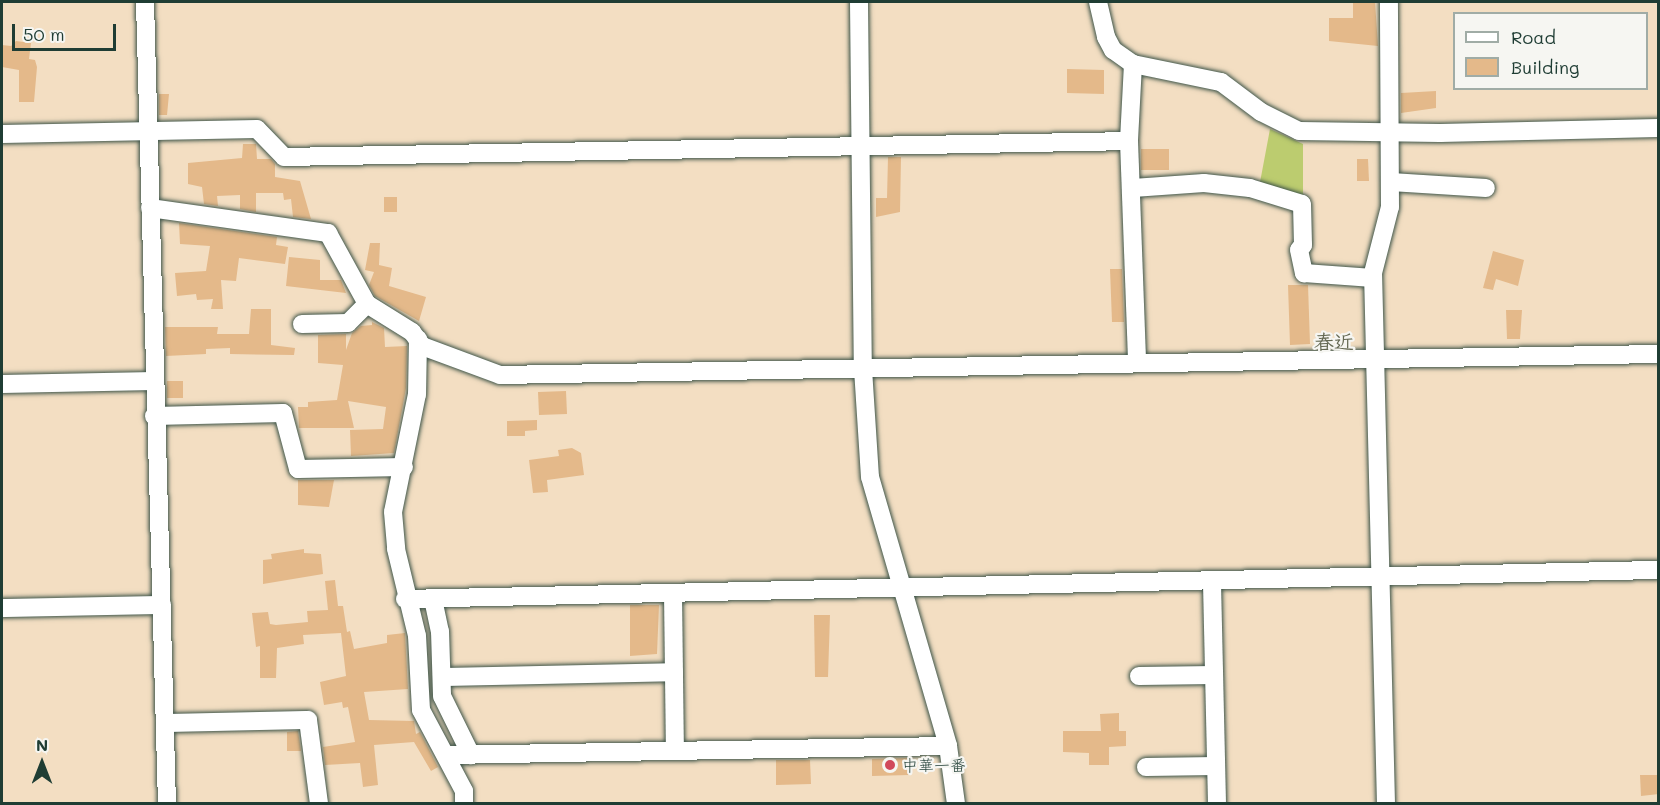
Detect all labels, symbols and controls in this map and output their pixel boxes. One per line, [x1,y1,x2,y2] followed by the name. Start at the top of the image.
[15,12,118,50] scale bar
[1453,12,1648,90] legend
[23,22,65,46] text: 50 m
[1511,25,1556,49] text: Road
[1511,55,1579,79] text: Building
[1314,329,1354,353] district label: 春近
[12,733,72,793] north arrow
[36,734,48,755] text: N
[902,755,966,775] place label: 中華一番
[883,758,897,772] marker: 中華一番

